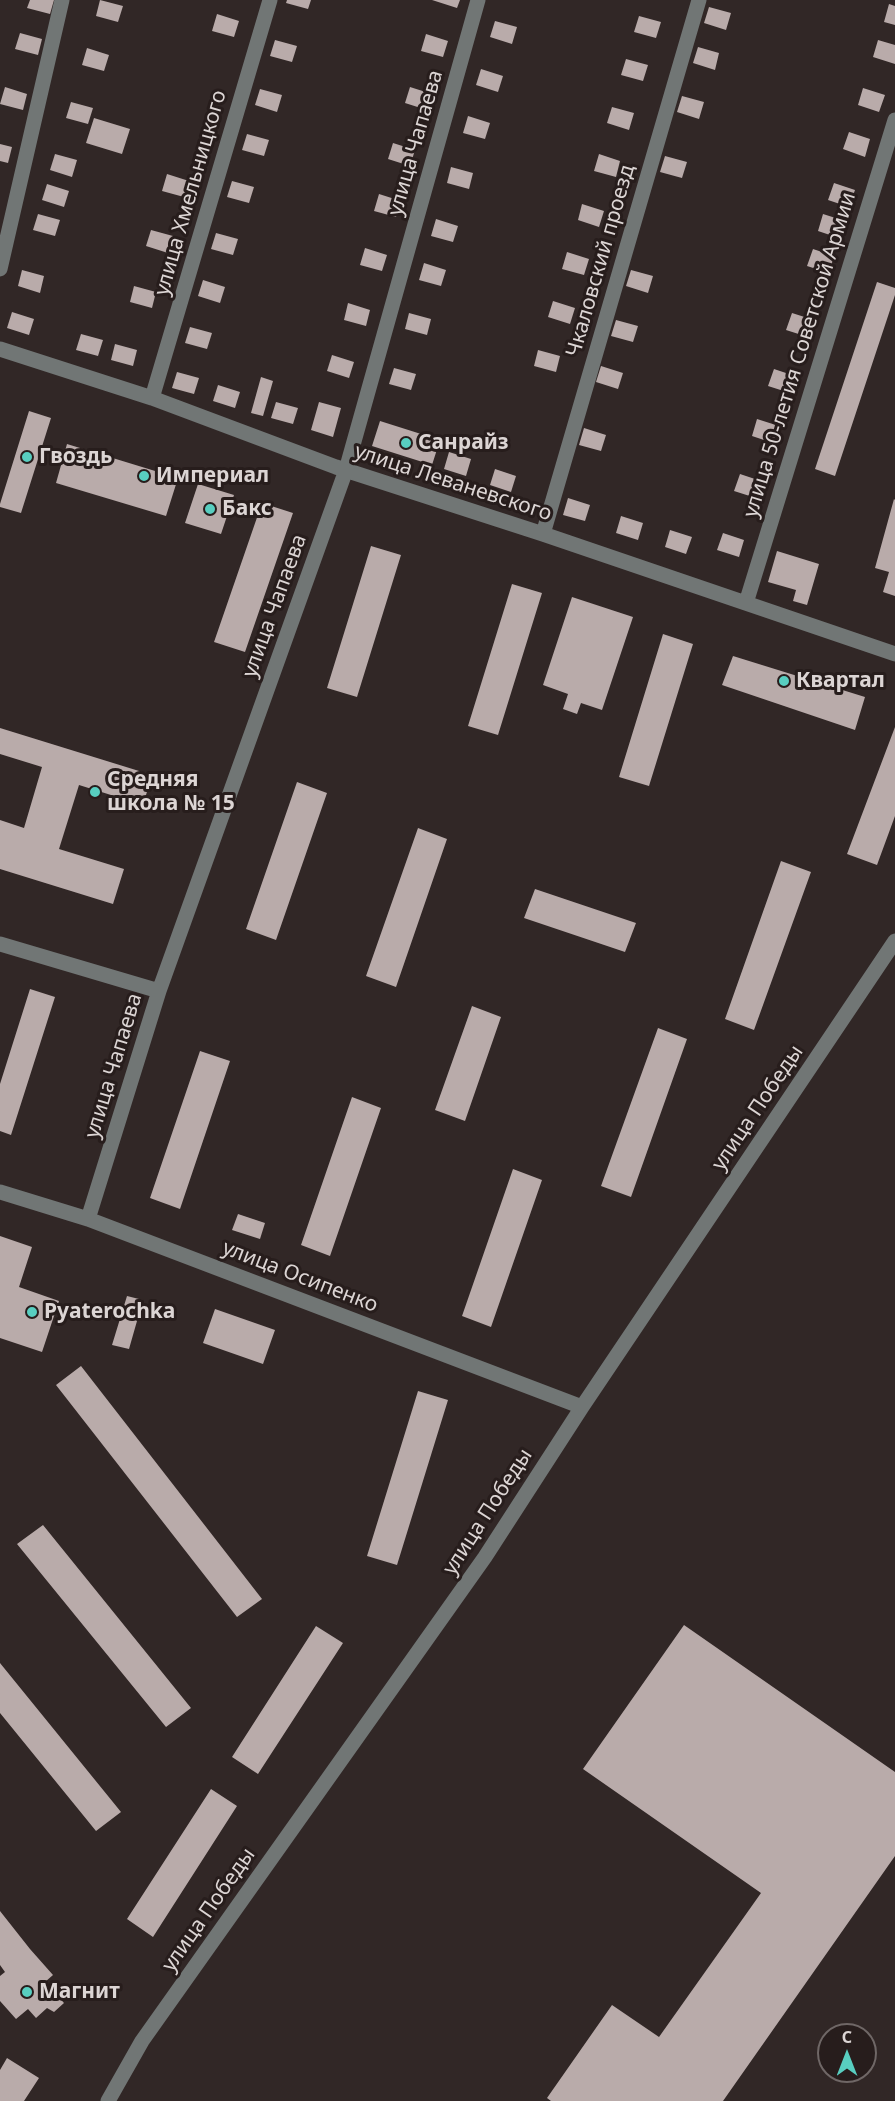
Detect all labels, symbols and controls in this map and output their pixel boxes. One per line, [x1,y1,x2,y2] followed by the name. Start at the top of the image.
[383,67,449,219] street label: улица Чапаева
[150,88,232,298] street label: улица Хмельницкого
[561,162,641,360] street label: Чкаловский проезд
[738,189,862,521] street label: улица 50-летия Советской Армии
[418,430,509,456] place label: Санрайз
[399,436,413,450] marker: Санрайз
[351,439,555,527] street label: улица Леваневского
[39,444,112,470] place label: Гвоздь
[20,450,34,464] marker: Гвоздь
[156,463,269,489] place label: Империал
[137,469,151,483] marker: Империал
[222,496,272,522] place label: Бакс
[203,502,217,516] marker: Бакс
[237,531,313,681] street label: улица Чапаева
[796,668,885,694] place label: Квартал
[777,674,791,688] marker: Квартал
[107,767,235,817] place label: Средняя школа № 15
[88,785,102,799] marker: Средняя школа № 15
[80,990,148,1142] street label: улица Чапаева
[707,1041,809,1175] street label: улица Победы
[219,1236,381,1318] street label: улица Осипенко
[44,1299,175,1325] place label: Pyaterochka
[25,1305,39,1319] marker: Pyaterochka
[438,1444,538,1580] street label: улица Победы
[157,1843,261,1977] street label: улица Победы
[39,1979,120,2005] place label: Магнит
[20,1985,34,1999] marker: Магнит
[817,2023,877,2083] north arrow
[842,2026,852,2048] text: С

